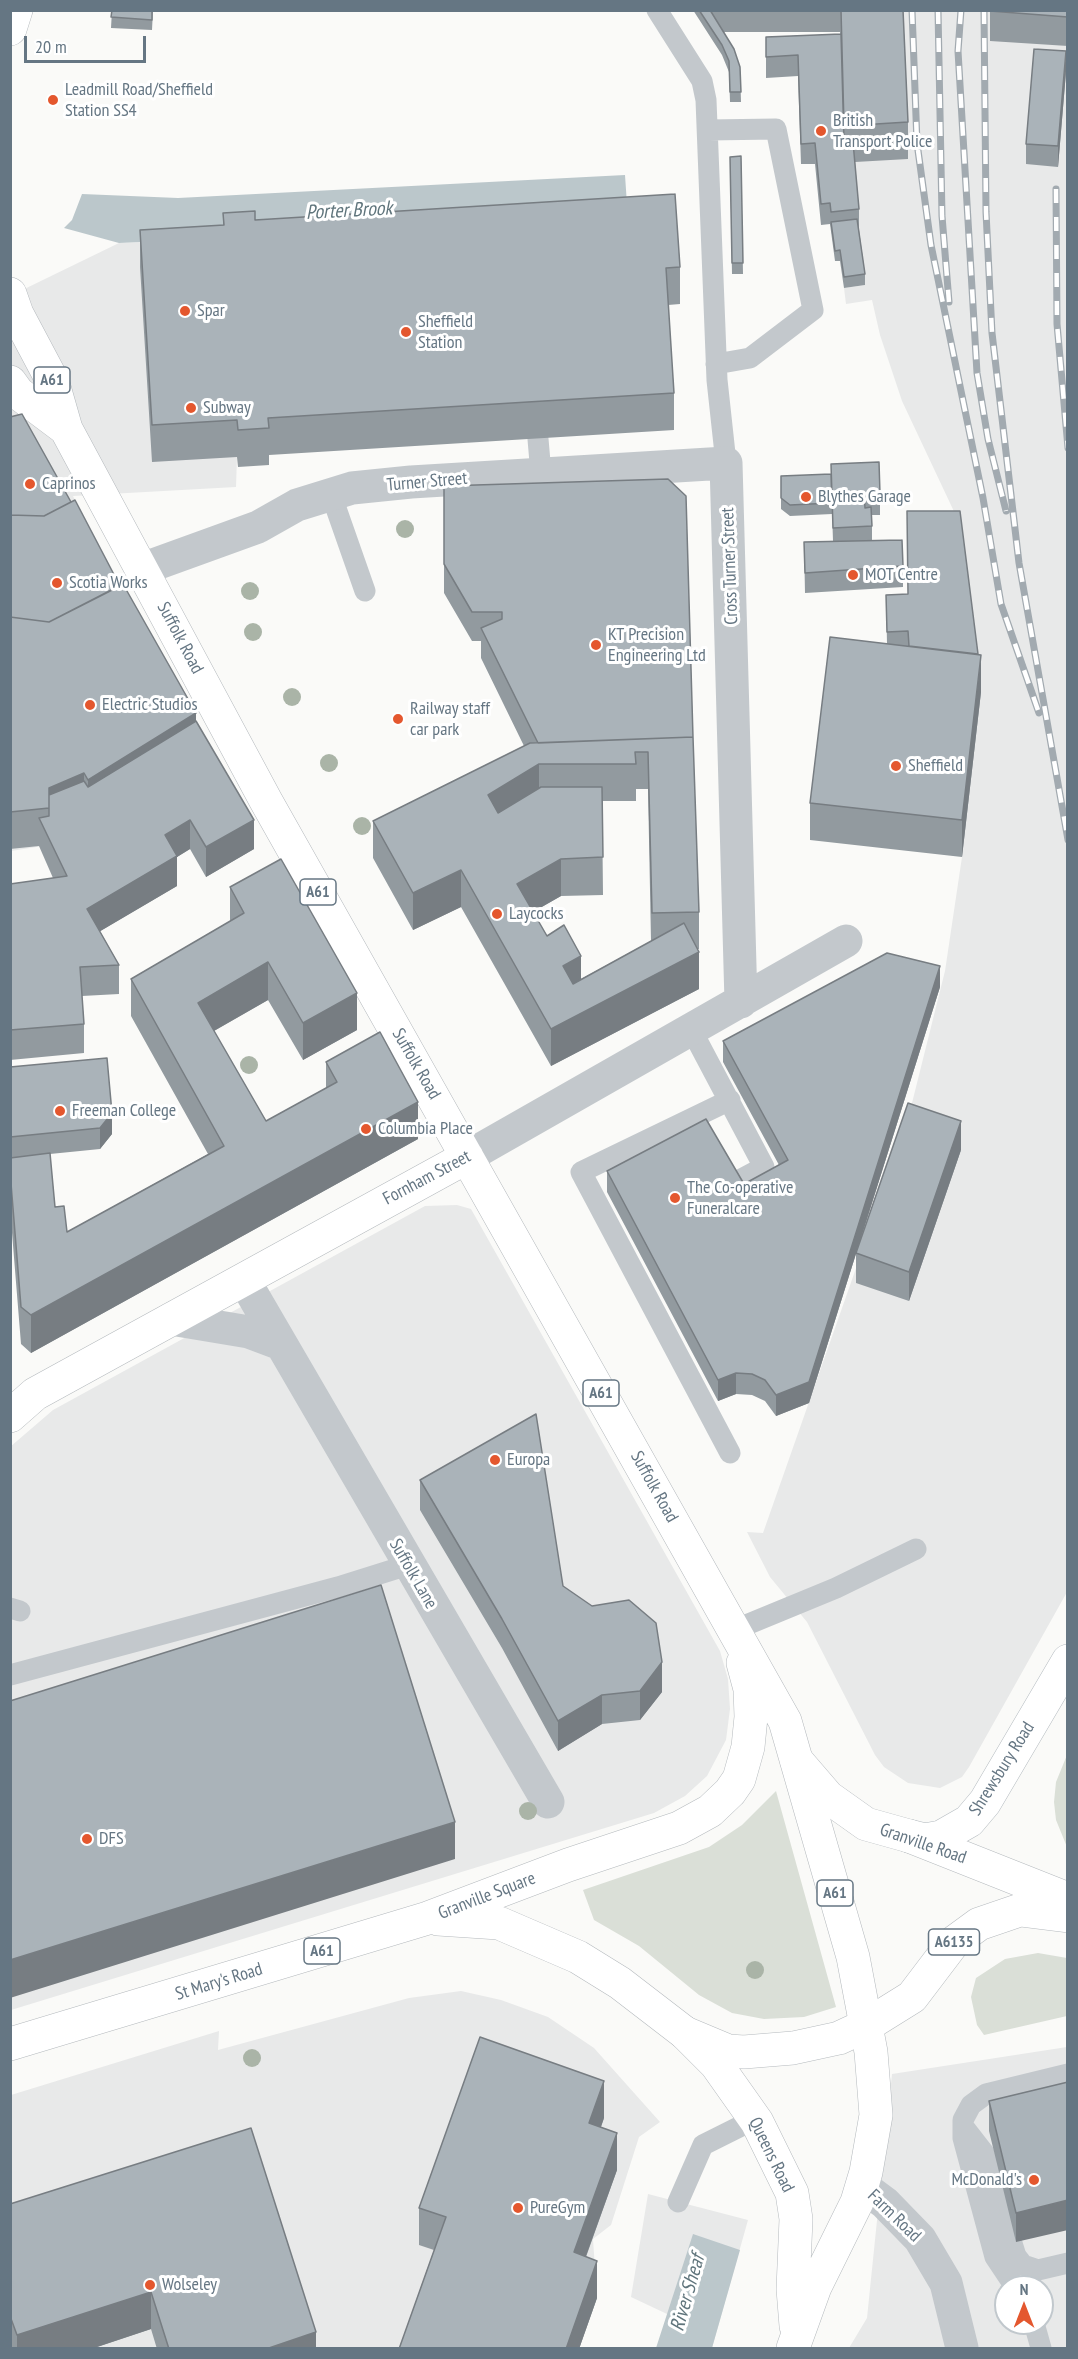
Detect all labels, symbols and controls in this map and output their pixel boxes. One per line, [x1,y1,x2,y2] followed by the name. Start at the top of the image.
[27,24,148,62] scale bar
[35,35,67,58] text: 20 m
[65,79,213,122] place label: Leadmill Road/Sheffield Station SS4
[46,93,60,107] marker: Leadmill Road/Sheffield Station SS4
[833,110,932,152] place label: British Transport Police
[814,124,828,138] marker: British Transport Police
[305,197,393,225] water label: Porter Brook
[197,300,225,322] place label: Spar
[178,304,192,318] marker: Spar
[418,311,473,354] place label: Sheffield Station
[399,325,413,339] marker: Sheffield Station
[34,367,70,393] road number: A61
[203,397,251,419] place label: Subway
[184,401,198,415] marker: Subway
[386,468,468,496] street label: Turner Street
[42,473,96,495] place label: Caprinos
[23,477,37,491] marker: Caprinos
[818,486,911,508] place label: Blythes Garage
[799,490,813,504] marker: Blythes Garage
[717,507,743,625] street label: Cross Turner Street
[865,564,938,586] place label: MOT Centre
[846,568,860,582] marker: MOT Centre
[69,572,148,594] place label: Scotia Works
[50,576,64,590] marker: Scotia Works
[152,598,208,678] street label: Suffolk Road
[608,624,706,666] place label: KT Precision Engineering Ltd
[589,638,603,652] marker: KT Precision Engineering Ltd
[102,694,198,716] place label: Electric Studios
[83,698,97,712] marker: Electric Studios
[410,698,490,740] place label: Railway staff car park
[391,712,405,726] marker: Railway staff car park
[908,755,963,777] place label: Sheffield
[889,759,903,773] marker: Sheffield
[300,879,336,905] road number: A61
[509,903,564,925] place label: Laycocks
[490,907,504,921] marker: Laycocks
[387,1025,445,1103] street label: Suffolk Road
[72,1100,176,1122] place label: Freeman College
[53,1104,67,1118] marker: Freeman College
[378,1118,473,1140] place label: Columbia Place
[359,1122,373,1136] marker: Columbia Place
[380,1146,474,1210] street label: Fornham Street
[687,1177,793,1220] place label: The Co-operative Funeralcare
[668,1191,682,1205] marker: The Co-operative Funeralcare
[583,1380,619,1406] road number: A61
[626,1448,682,1526] street label: Suffolk Road
[507,1449,550,1471] place label: Europa
[488,1453,502,1467] marker: Europa
[384,1535,442,1613] street label: Suffolk Lane
[965,1718,1039,1820] street label: Shrewsbury Road
[877,1819,969,1869] street label: Granville Road
[99,1828,124,1850] place label: DFS
[80,1832,94,1846] marker: DFS
[435,1868,539,1924] street label: Granville Square
[817,1880,853,1906] road number: A61
[928,1929,980,1955] road number: A6135
[304,1938,340,1964] road number: A61
[173,1959,265,2005] street label: St Mary's Road
[744,2114,798,2196] street label: Queens Road
[951,2169,1022,2191] place label: McDonald's
[1027,2173,1041,2187] marker: McDonald's
[863,2185,925,2247] street label: Farm Road
[530,2197,585,2219] place label: PureGym
[511,2201,525,2215] marker: PureGym
[666,2252,710,2334] water label: River Sheaf
[162,2274,217,2296] place label: Wolseley
[994,2275,1054,2335] north arrow
[143,2278,157,2292] marker: Wolseley
[1020,2279,1028,2299] text: N

